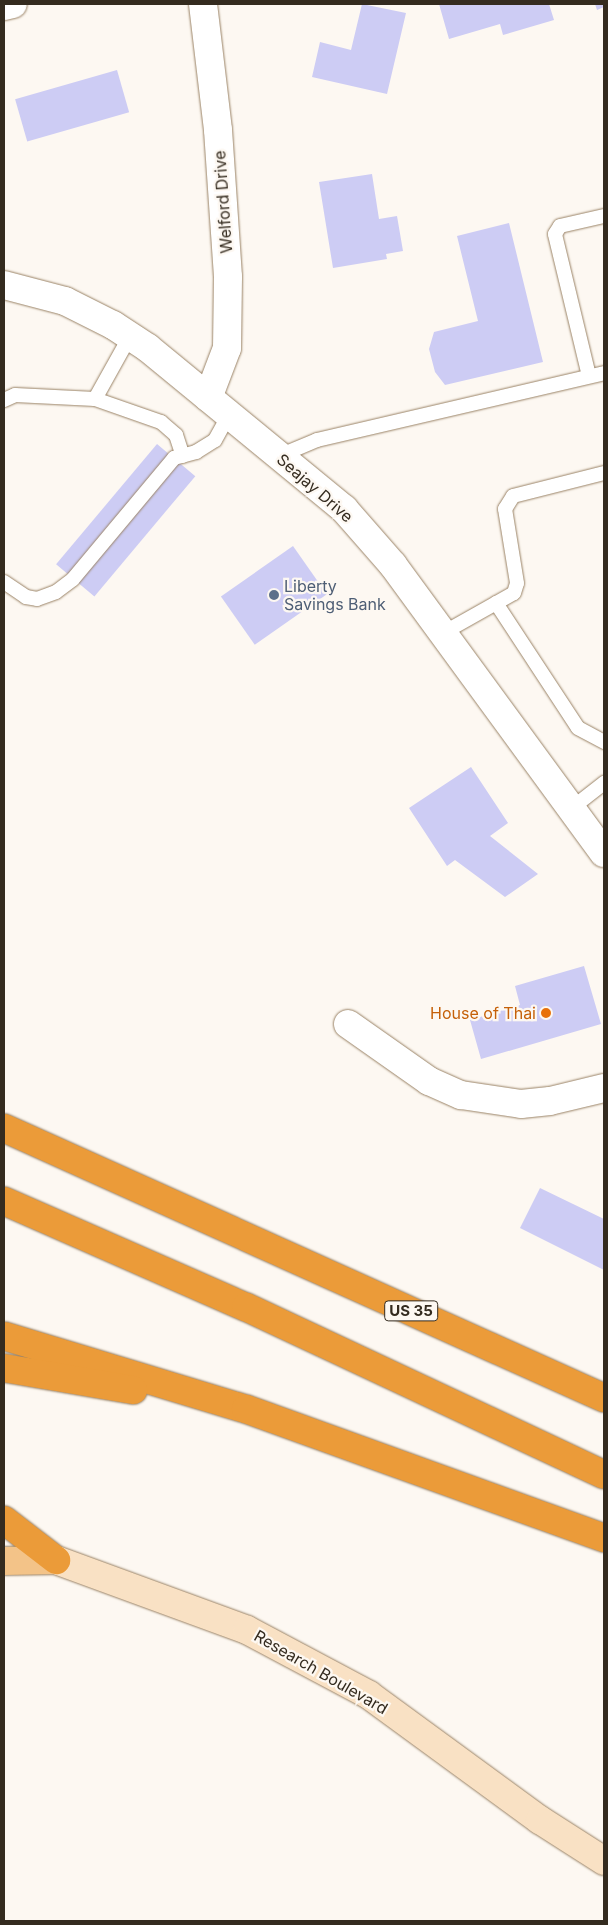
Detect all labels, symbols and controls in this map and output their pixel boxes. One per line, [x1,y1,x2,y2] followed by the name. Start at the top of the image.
[210,150,236,254] street label: Welford Drive
[273,450,357,526] street label: Seajay Drive
[284,576,386,614] place label: Liberty Savings Bank
[268,589,280,601] marker: Liberty Savings Bank
[430,1003,536,1023] place label: House of Thai
[540,1007,552,1019] marker: House of Thai
[384,1298,438,1324] road number: US 35
[251,1626,391,1718] street label: Research Boulevard

